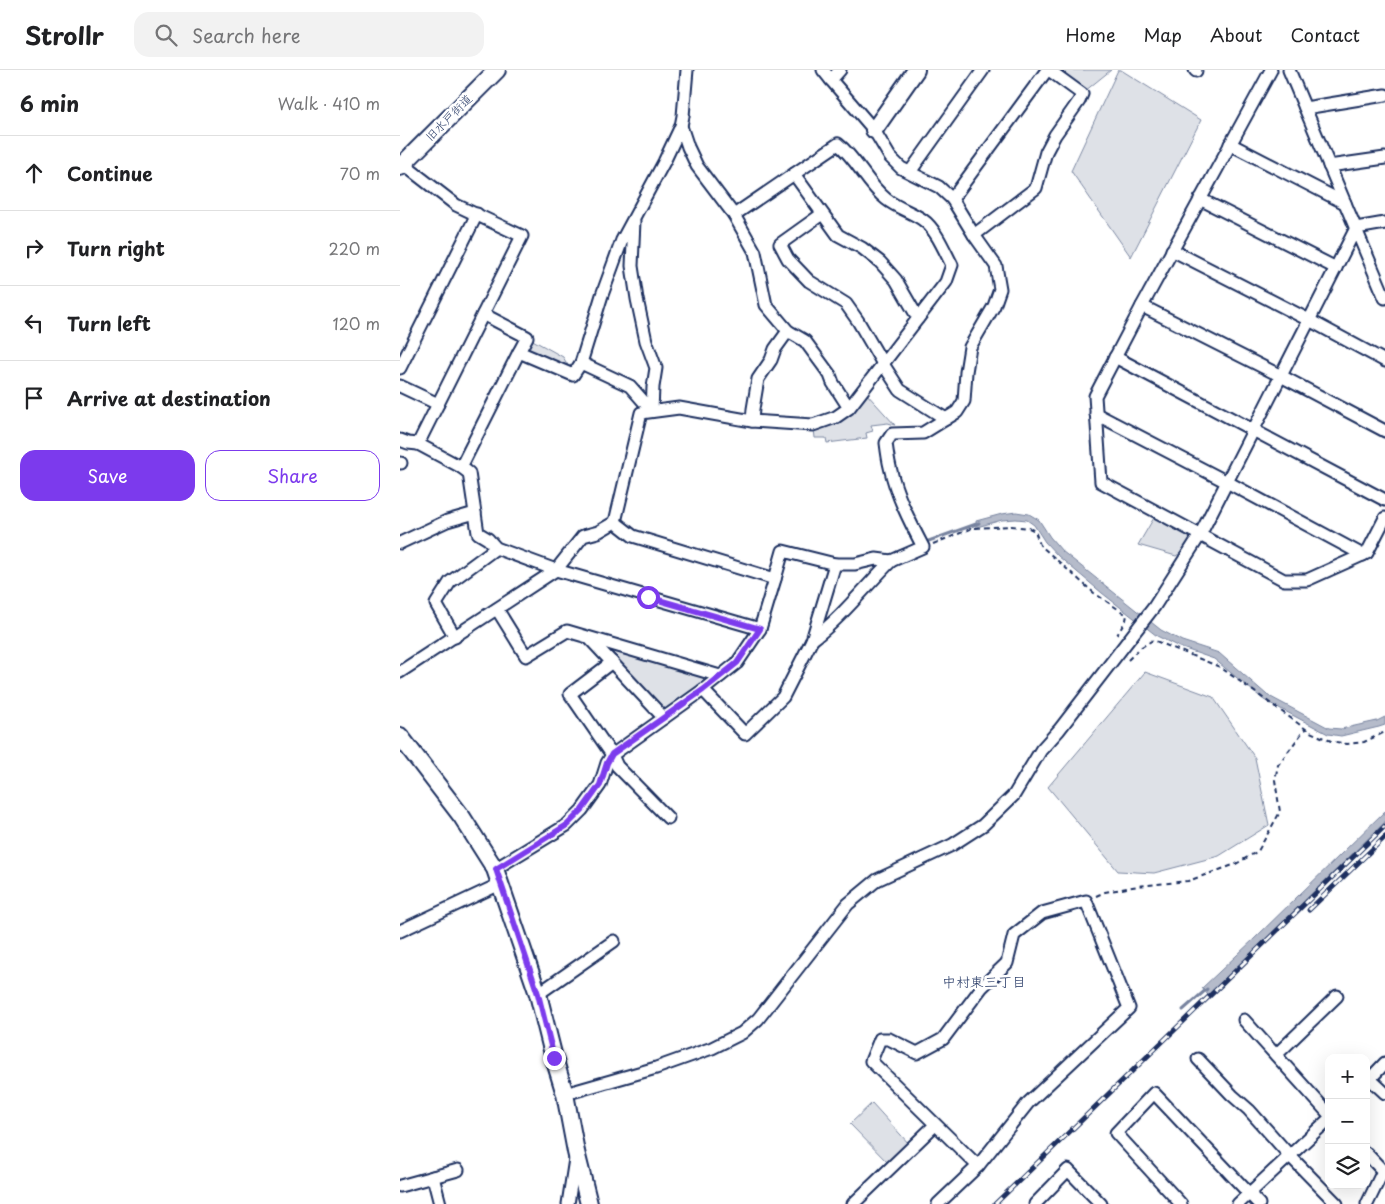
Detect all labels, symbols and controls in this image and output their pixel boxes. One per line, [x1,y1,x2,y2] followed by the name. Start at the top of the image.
[134,12,484,57] search box
[25,17,104,53] text: Strollr
[152,21,180,49] icon: search
[192,21,301,49] text: Search here
[1065,21,1115,48] text: Home
[1143,21,1182,48] text: Map
[1210,21,1262,48] text: About
[1290,21,1360,48] text: Contact
[20,87,79,119] text: 6 min
[421,90,476,145] street label: 旧水戸街道
[278,91,380,115] text: Walk · 410 m
[20,159,48,187] icon: ahead
[67,159,153,187] text: Continue
[340,161,380,185] text: 70 m
[20,234,48,262] icon: right
[67,234,165,262] text: Turn right
[329,236,380,260] text: 220 m
[20,309,48,337] icon: left
[67,309,151,337] text: Turn left
[333,311,380,335] text: 120 m
[20,384,48,412] icon: arrive
[67,384,271,412] text: Arrive at destination
[20,450,195,501] button: Save
[205,450,380,501] button: Share
[637,586,660,609] route start
[942,971,1026,992] district label: 中村東三丁目
[543,1047,566,1070] route end
[1325,1054,1370,1189] map controls
[1325,1054,1370,1099] button: +
[1325,1099,1370,1144] button: −
[1325,1144,1370,1189] button: layers

